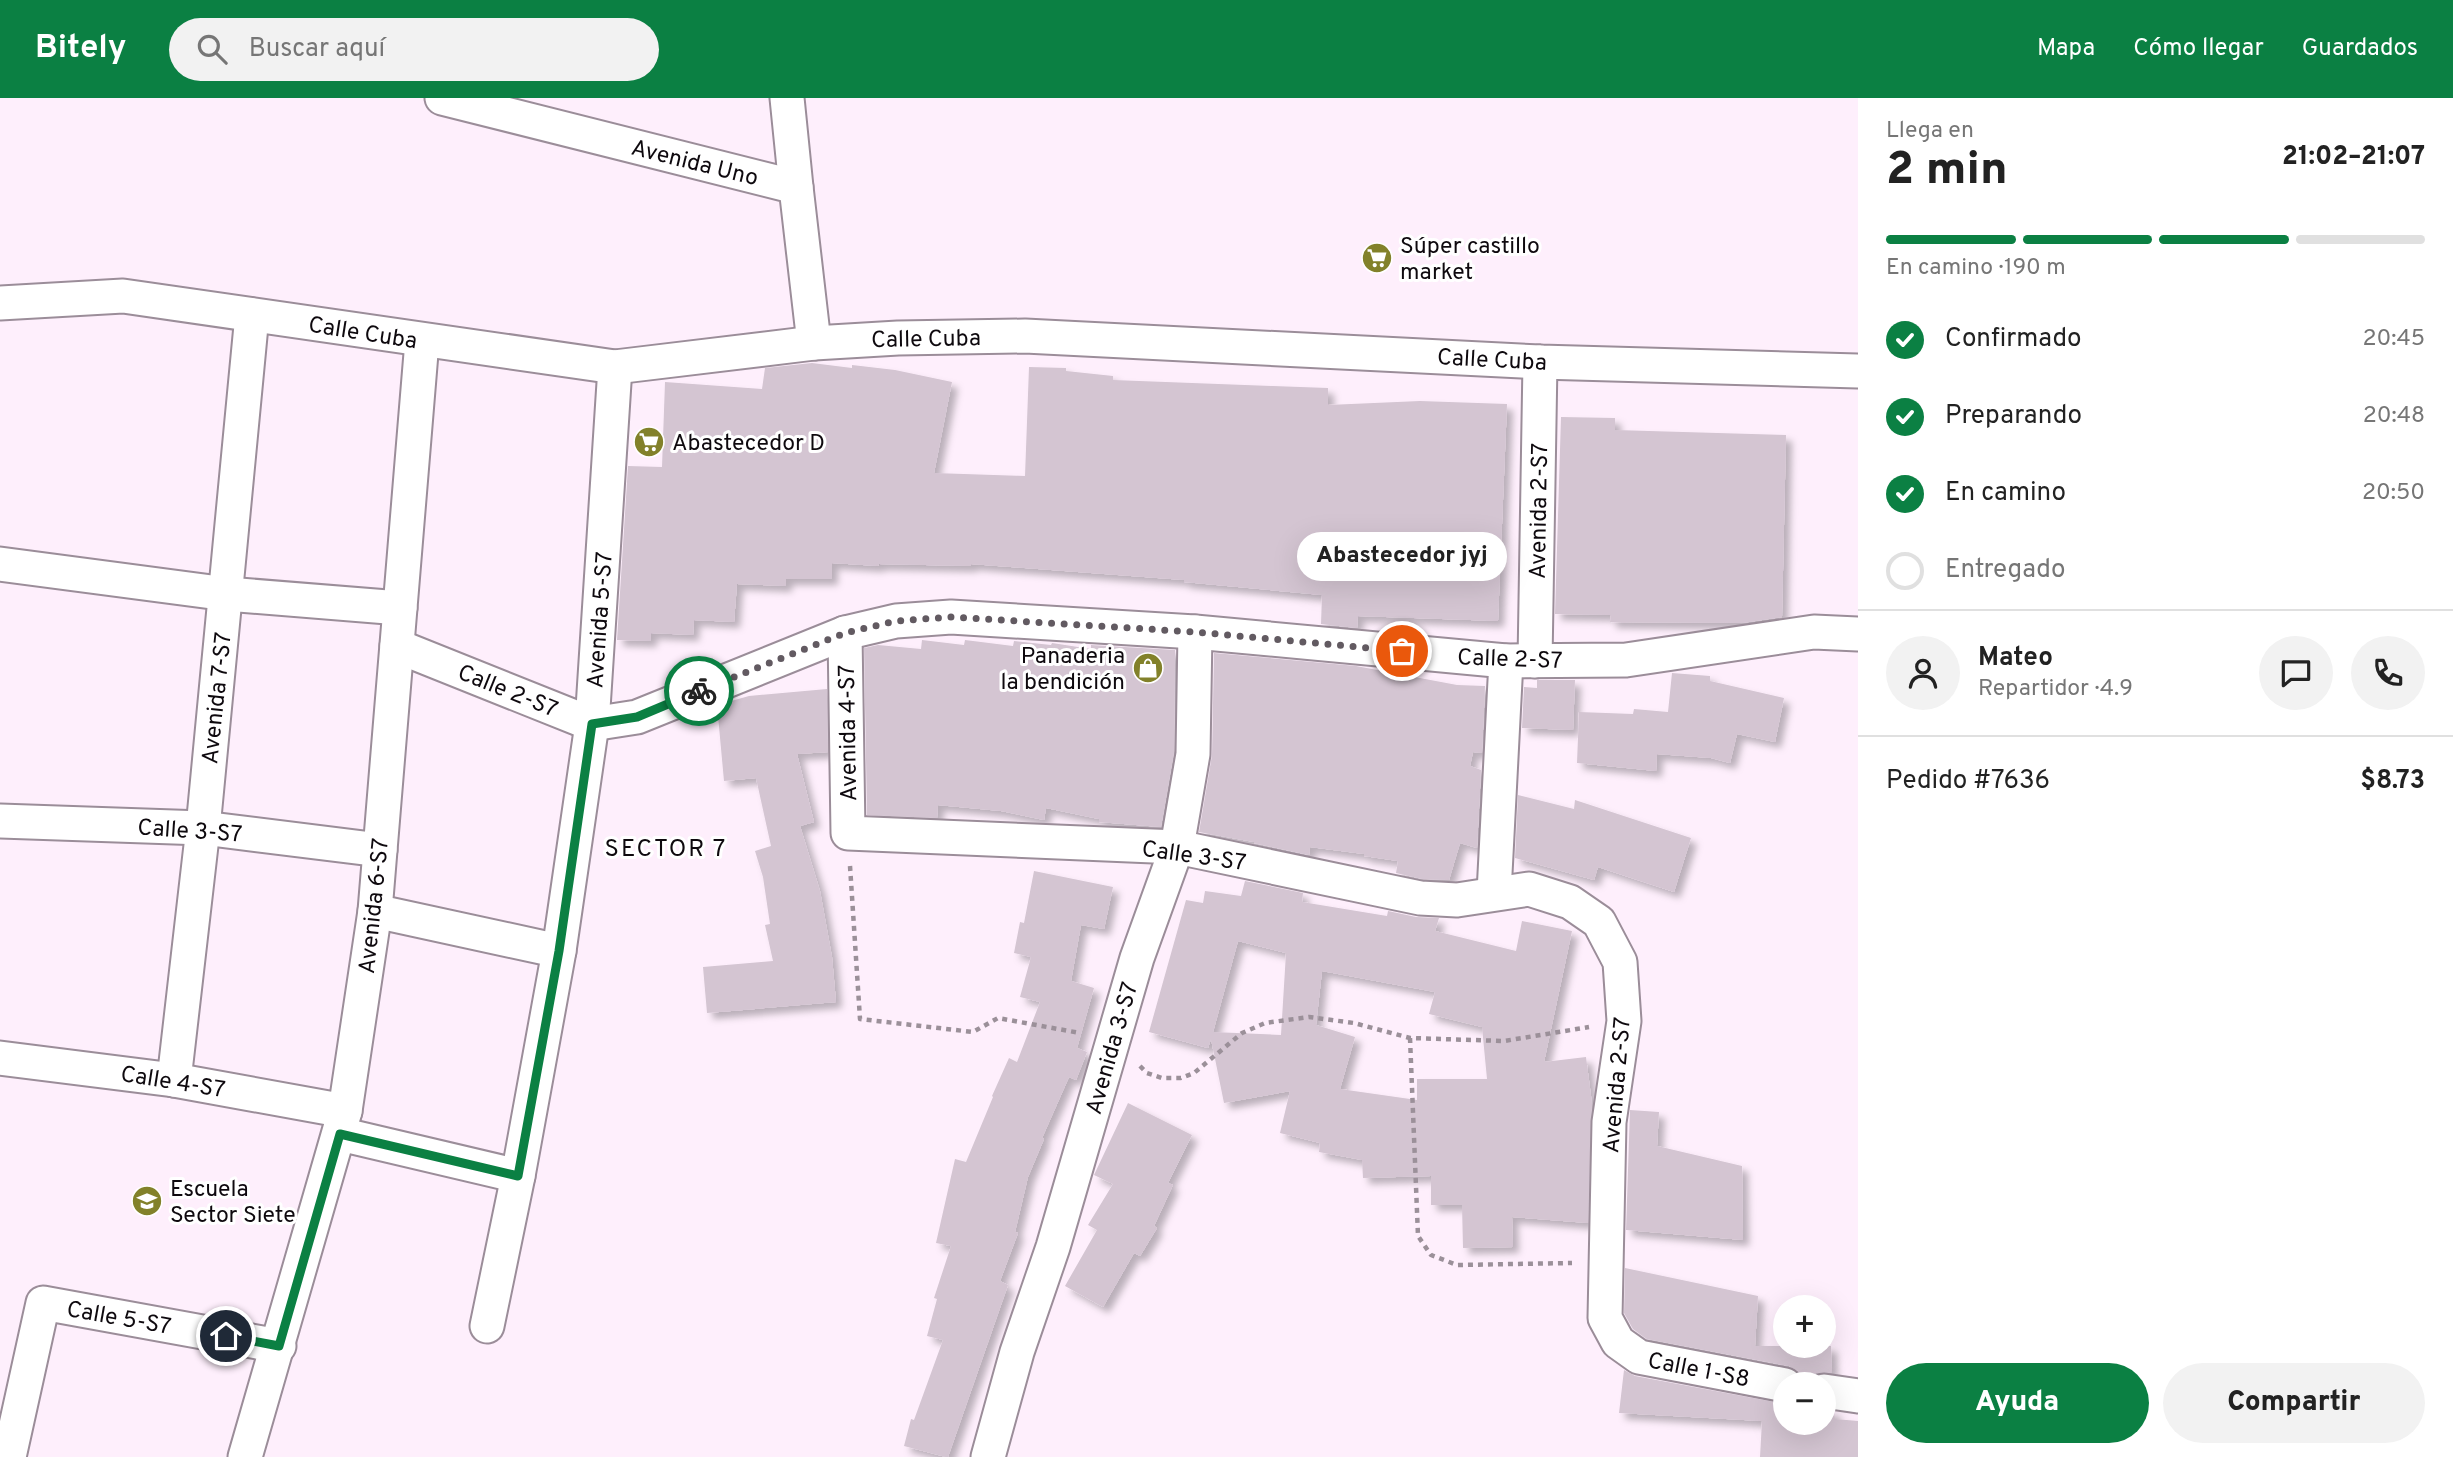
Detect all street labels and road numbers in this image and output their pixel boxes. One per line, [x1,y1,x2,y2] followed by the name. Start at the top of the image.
[628,135,761,194] street label: Avenida Uno
[306,312,419,357] street label: Calle Cuba
[871,325,981,356] street label: Calle Cuba
[1436,344,1548,379] street label: Calle Cuba
[1525,443,1556,580] street label: Avenida 2-S7
[582,551,621,689] street label: Avenida 5-S7
[197,631,240,766] street label: Avenida 7-S7
[1457,644,1563,677] street label: Calle 2-S7
[453,659,561,725] street label: Calle 2-S7
[834,664,865,802] street label: Avenida 4-S7
[136,814,243,851] street label: Calle 3-S7
[1140,836,1248,879] street label: Calle 3-S7
[354,837,397,975] street label: Avenida 6-S7
[1081,979,1146,1118] street label: Avenida 3-S7
[1598,1016,1639,1154] street label: Avenida 2-S7
[118,1061,227,1106] street label: Calle 4-S7
[64,1296,173,1343] street label: Calle 5-S7
[1645,1347,1752,1396] street label: Calle 1-S8

